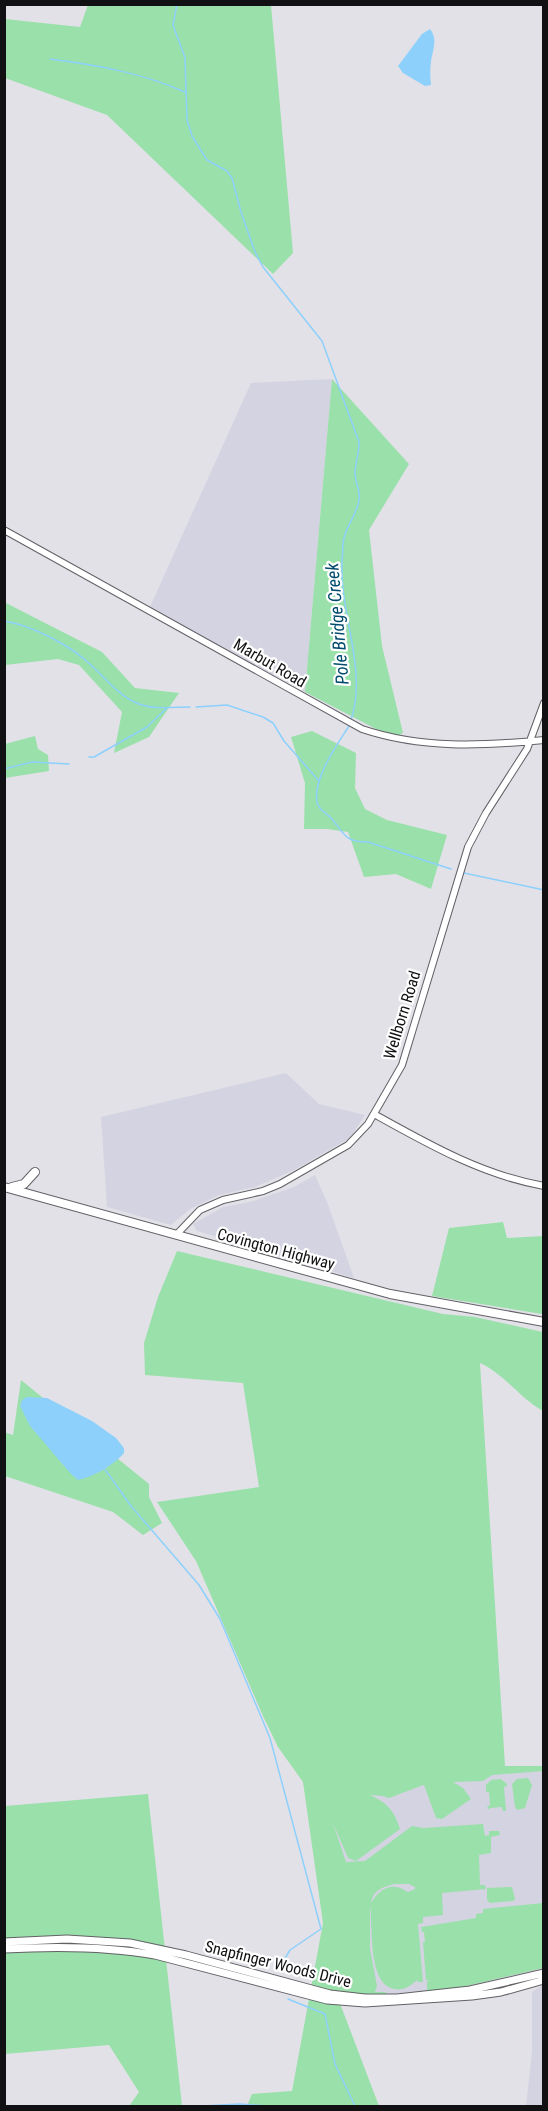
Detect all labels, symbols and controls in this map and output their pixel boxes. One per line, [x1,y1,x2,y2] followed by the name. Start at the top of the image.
[321,561,353,686] water label: Pole Bridge Creek
[230,635,310,691] street label: Marbut Road
[380,969,424,1061] street label: Wellborn Road
[215,1224,337,1274] street label: Covington Highway
[203,1937,353,1991] street label: Snapfinger Woods Drive

